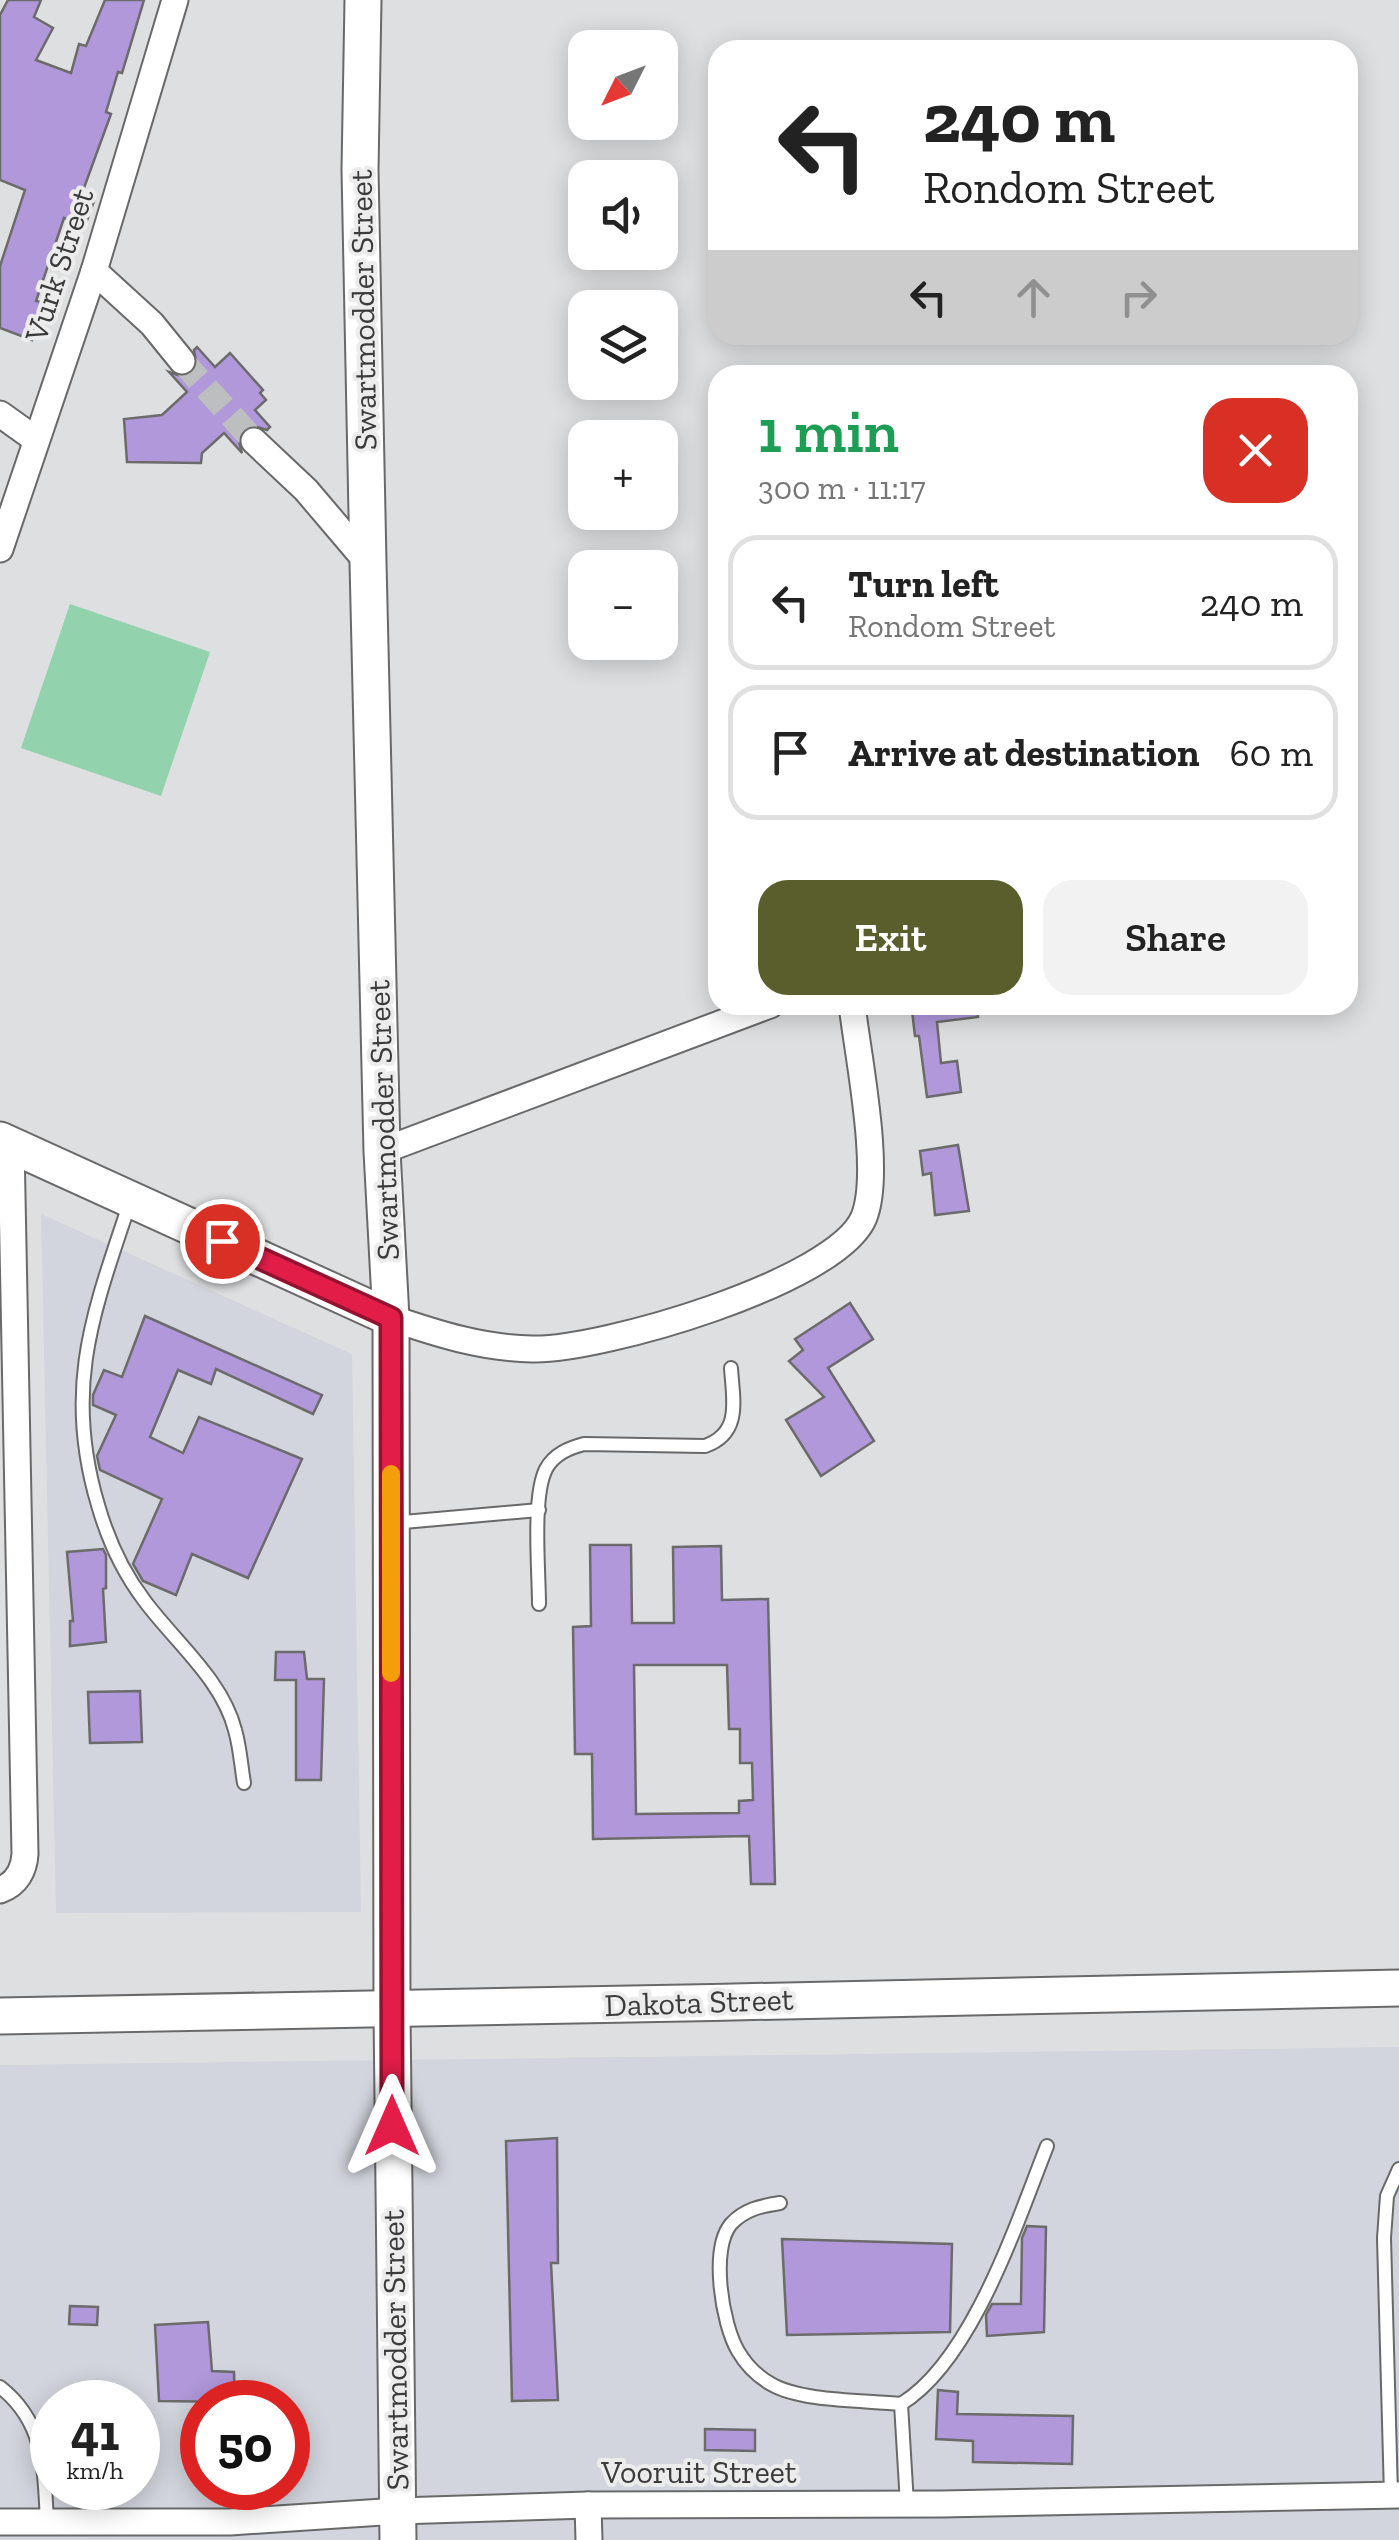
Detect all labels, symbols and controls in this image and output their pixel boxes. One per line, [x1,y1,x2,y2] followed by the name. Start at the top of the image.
[568,30,678,140] north arrow
[568,30,678,660] map controls
[923,76,1115,160] text: 240 m
[758,80,888,210] icon: left
[568,160,678,270] button: sound
[923,161,1215,215] text: Rondom Street
[342,169,384,451] street label: Swartmodder Street
[16,183,102,347] street label: Vurk Street
[901,270,956,325] icon: left
[1006,270,1061,325] icon: ahead
[1111,270,1166,325] icon: right
[568,290,678,400] button: layers
[758,395,899,467] text: 1 min
[1203,398,1308,503] button: close
[568,420,678,530] button: +
[758,469,926,507] text: 300 m · 11:17
[568,550,678,660] button: −
[848,561,999,607] text: Turn left
[763,575,818,630] icon: left
[1200,580,1303,626] text: 240 m
[848,607,1055,645] text: Rondom Street
[763,725,818,780] icon: arrive
[848,730,1199,776] text: Arrive at destination
[1229,730,1313,776] text: 60 m
[758,880,1023,995] button: Exit
[1043,880,1308,995] button: Share
[359,979,407,1261] street label: Swartmodder Street
[180,1199,265,1284] pin
[195,1214,250,1269] icon: arrive
[604,1980,794,2024] street label: Dakota Street
[340,2074,444,2178] position arrow
[374,2209,416,2491] street label: Swartmodder Street
[180,2380,310,2510] speed limit sign: 50
[71,2403,119,2463] text: 41
[600,2453,797,2491] street label: Vooruit Street
[66,2455,124,2485] text: km/h

